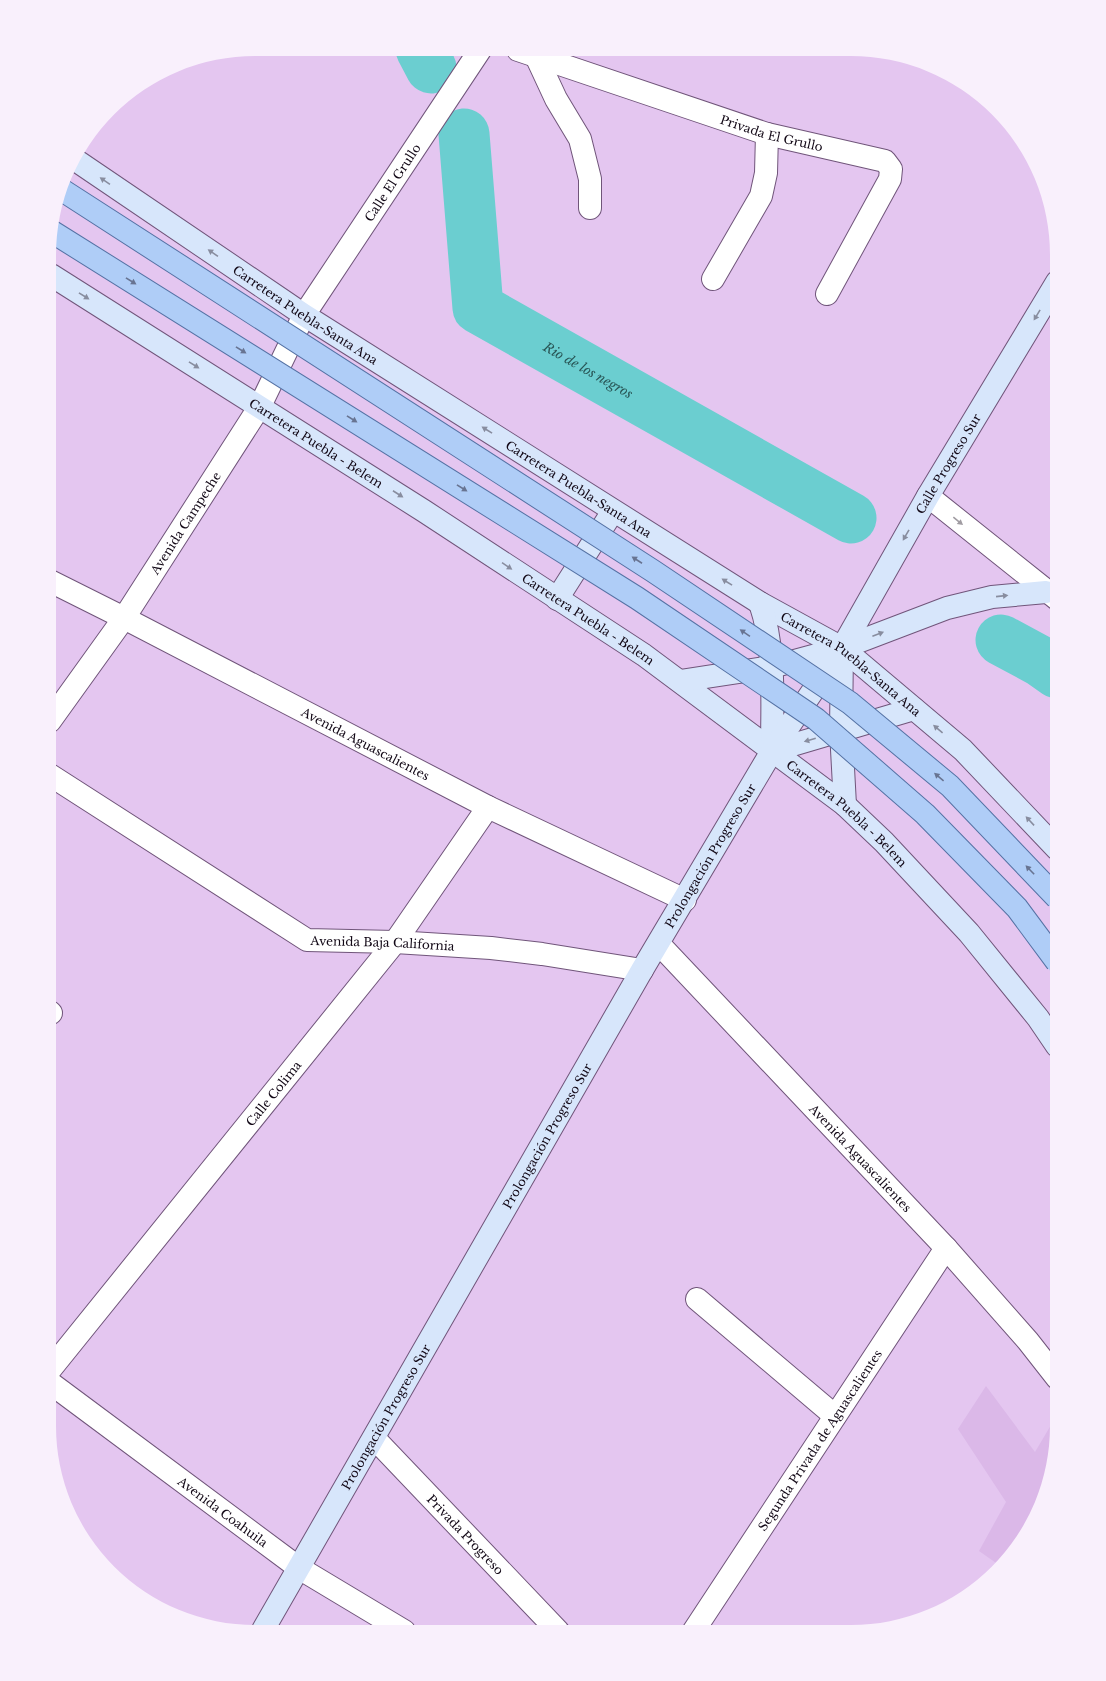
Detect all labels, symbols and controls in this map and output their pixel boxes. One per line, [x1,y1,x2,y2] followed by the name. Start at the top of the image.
[718,111,825,154] street label: Privada El Grullo
[361,140,423,224] street label: Calle El Grullo
[100,177,111,185] one-way arrow
[208,249,218,257] one-way arrow
[230,262,381,367] street label: Carretera Puebla-Santa Ana
[125,278,137,285] one-way arrow
[79,292,89,300] one-way arrow
[1033,310,1041,320] one-way arrow
[540,338,636,402] water label: Rio de los negros
[235,347,247,354] one-way arrow
[189,361,199,369] one-way arrow
[247,395,386,491] street label: Carretera Puebla - Belem
[912,410,984,516] street label: Calle Progreso Sur
[346,416,358,423] one-way arrow
[481,427,493,434] one-way arrow
[503,437,655,540] street label: Carretera Puebla-Santa Ana
[146,469,224,578] street label: Avenida Campeche
[456,485,468,492] one-way arrow
[392,491,404,498] one-way arrow
[953,516,964,525] one-way arrow
[903,529,910,541] one-way arrow
[632,556,642,564] one-way arrow
[502,562,512,570] one-way arrow
[519,570,658,668] street label: Carretera Puebla - Belem
[722,578,732,586] one-way arrow
[996,593,1008,599] one-way arrow
[778,608,924,719] street label: Carretera Puebla-Santa Ana
[739,629,751,636] one-way arrow
[873,630,885,636] one-way arrow
[298,704,432,783] street label: Avenida Aguascalientes
[933,725,943,734] one-way arrow
[803,737,815,743] one-way arrow
[784,757,911,870] street label: Carretera Puebla - Belem
[933,772,944,781] one-way arrow
[661,781,759,931] street label: Prolongación Progreso Sur
[1025,816,1035,826] one-way arrow
[1026,865,1035,874] one-way arrow
[309,933,455,953] street label: Avenida Baja California
[242,1057,304,1129] street label: Calle Colima
[499,1060,595,1211] street label: Prolongación Progreso Sur
[806,1100,915,1215] street label: Avenida Aguascalientes
[338,1341,433,1492] street label: Prolongación Progreso Sur
[754,1346,885,1533] street label: Segunda Privada de Aguascalientes
[174,1473,271,1550] street label: Avenida Coahuila
[424,1491,507,1577] street label: Privada Progreso

